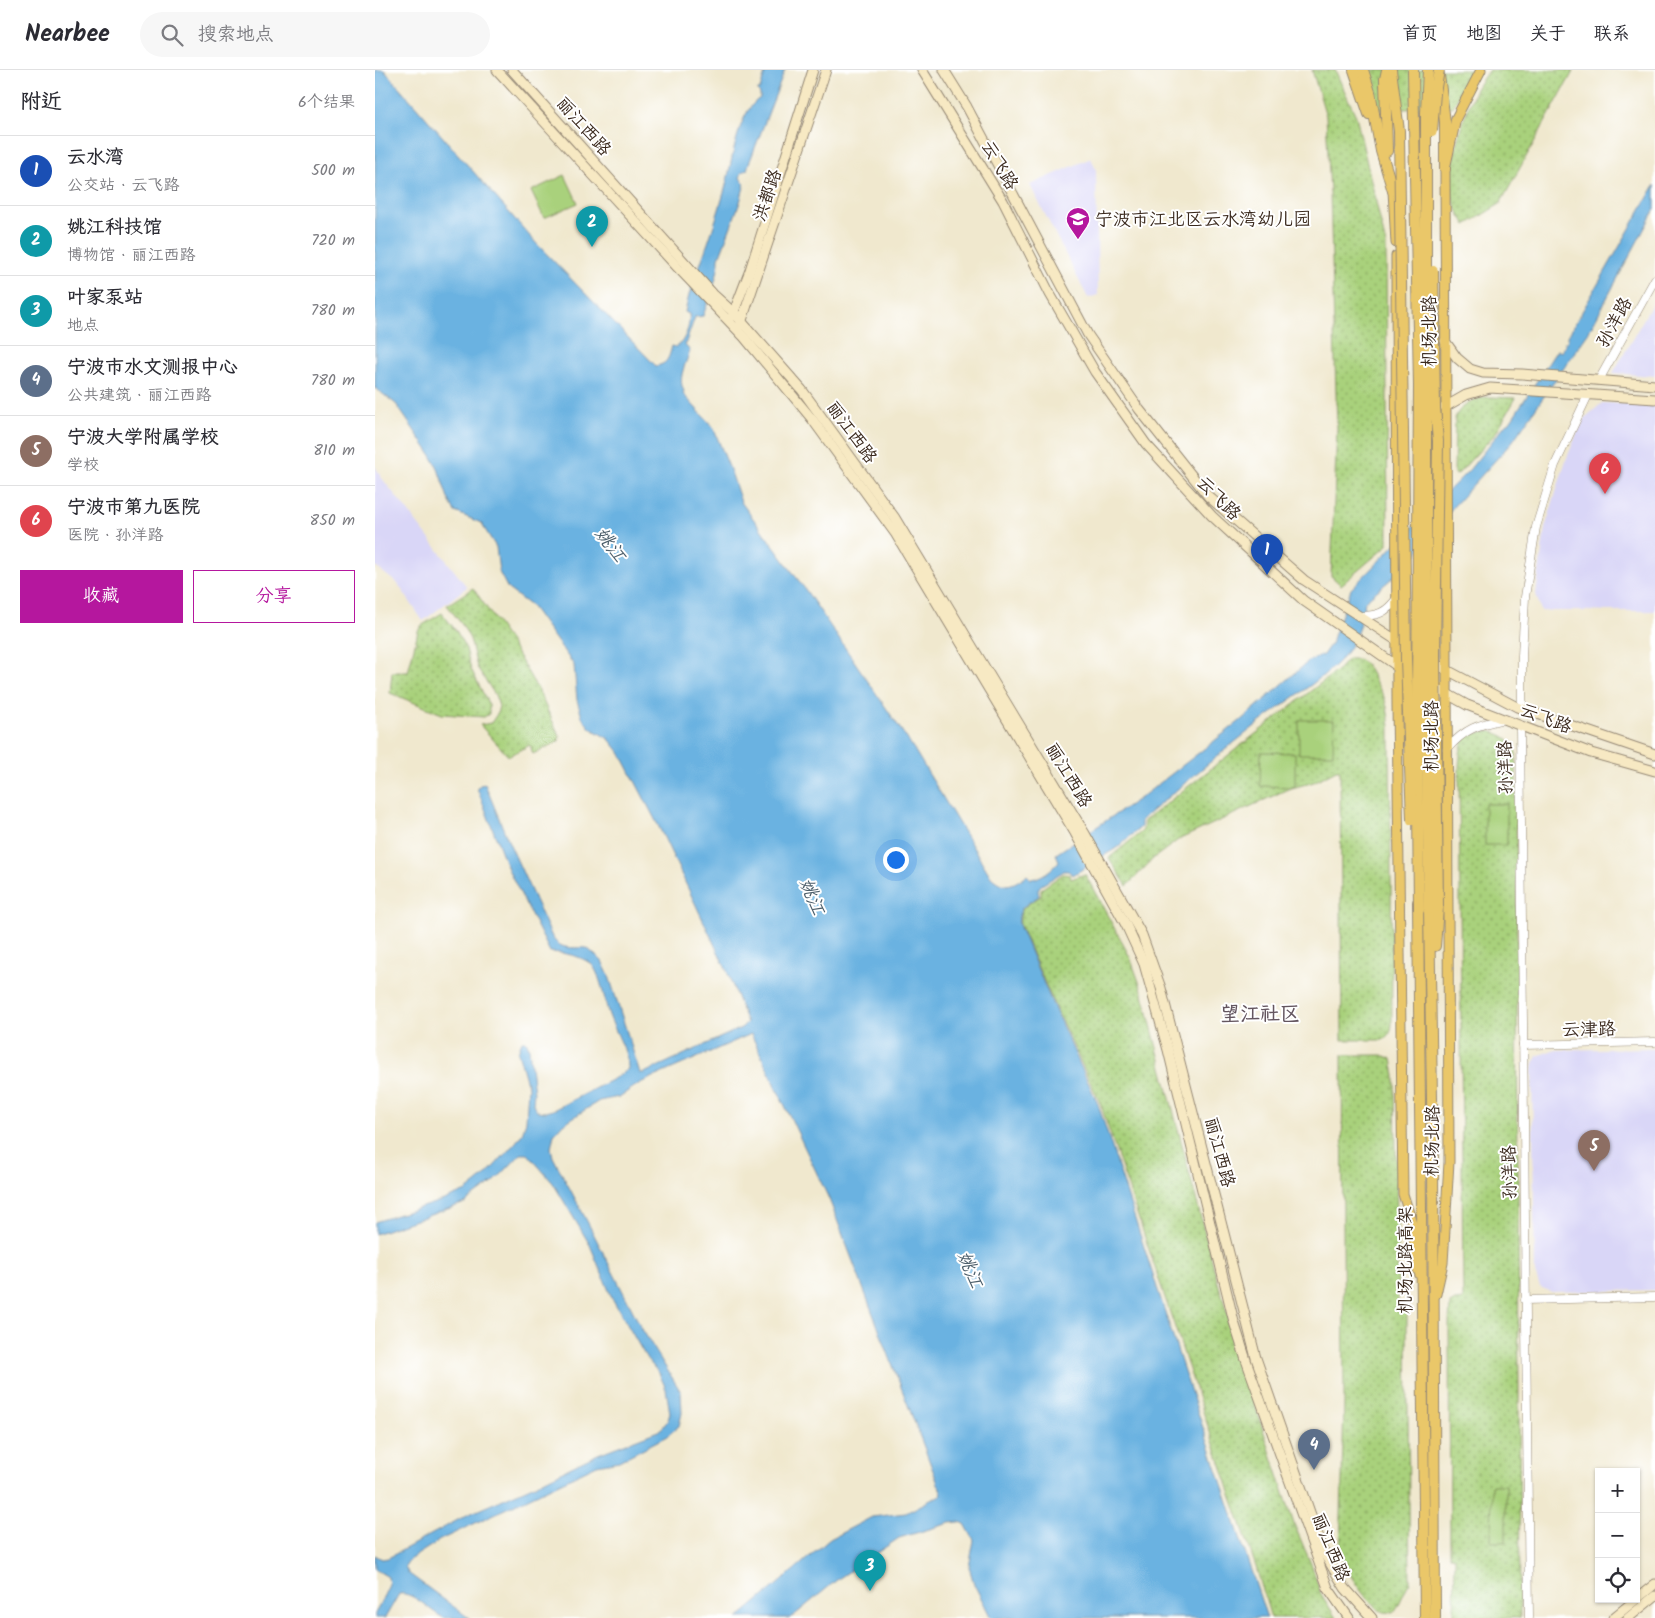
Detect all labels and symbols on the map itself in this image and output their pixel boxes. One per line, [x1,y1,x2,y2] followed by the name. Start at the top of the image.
[548,91,618,163] street label: 丽江西路
[972,135,1025,196] street label: 云飞路
[746,165,791,226] street label: 洪都路
[576,206,608,247] pin: 2
[1065,206,1091,240] school or university icon: 宁波市江北区云水湾幼儿园
[1095,206,1311,235] place label: 宁波市江北区云水湾幼儿园
[1590,292,1641,353] street label: 孙洋路
[1416,295,1445,367] street label: 机场北路
[818,395,884,471] street label: 丽江西路
[1589,453,1621,494] pin: 6
[1189,470,1247,528] street label: 云飞路
[586,521,633,570] water label: 姚江
[1251,534,1283,575] pin: 1
[1515,696,1576,743] street label: 云飞路
[1418,700,1447,772] street label: 机场北路
[1037,737,1099,814] street label: 丽江西路
[1492,740,1521,794] street label: 孙洋路
[883,847,909,873] your location
[790,873,833,921] water label: 姚江
[1220,999,1300,1031] district label: 望江社区
[1562,1016,1616,1045] street label: 云津路
[1418,1105,1449,1177] street label: 机场北路
[1195,1114,1242,1191] street label: 丽江西路
[1578,1130,1610,1171] pin: 5
[1496,1145,1525,1199] street label: 孙洋路
[1392,1206,1421,1314] street label: 机场北路高架
[948,1246,991,1294] water label: 姚江
[1298,1429,1330,1470] pin: 4
[1303,1509,1357,1586] street label: 丽江西路
[854,1550,886,1591] pin: 3

